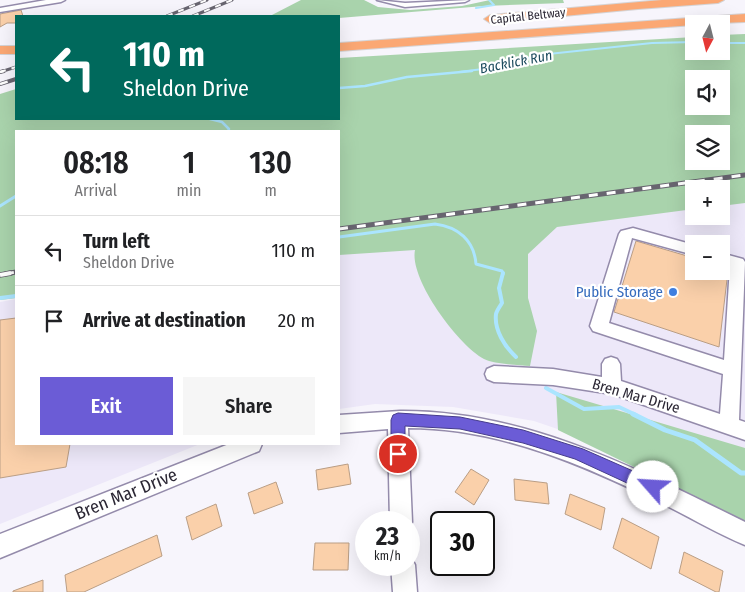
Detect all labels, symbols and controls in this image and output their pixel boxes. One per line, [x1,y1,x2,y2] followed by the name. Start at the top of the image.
[490,5,567,27] street label: Capital Beltway
[685,15,730,60] north arrow
[685,15,730,280] map controls
[123,33,205,75] text: 110 m
[40,35,105,100] icon: left
[478,47,554,77] water label: Backlick Run
[685,70,730,115] button: sound
[123,75,249,102] text: Sheldon Drive
[685,125,730,170] button: layers
[63,145,129,181] text: 08:18
[183,145,195,181] text: 1
[249,145,292,181] text: 130
[685,180,730,225] button: +
[75,181,117,200] text: Arrival
[177,181,201,200] text: min
[265,181,277,200] text: m
[83,230,150,253] text: Turn left
[685,235,730,280] button: −
[40,237,68,265] icon: left
[271,239,315,262] text: 110 m
[83,253,174,272] text: Sheldon Drive
[576,283,663,301] place label: Public Storage
[667,286,679,298] marker: Public Storage
[40,307,68,335] icon: arrive
[83,309,246,332] text: Arrive at destination
[278,309,315,332] text: 20 m
[590,375,682,417] street label: Bren Mar Drive
[40,377,173,435] button: Exit
[183,377,315,435] button: Share
[377,433,419,475] pin
[384,440,412,468] icon: arrive
[626,460,678,512] position arrow
[72,463,181,525] street label: Bren Mar Drive
[430,511,495,576] speed limit sign: 30
[376,522,399,552] text: 23
[374,549,401,563] text: km/h

